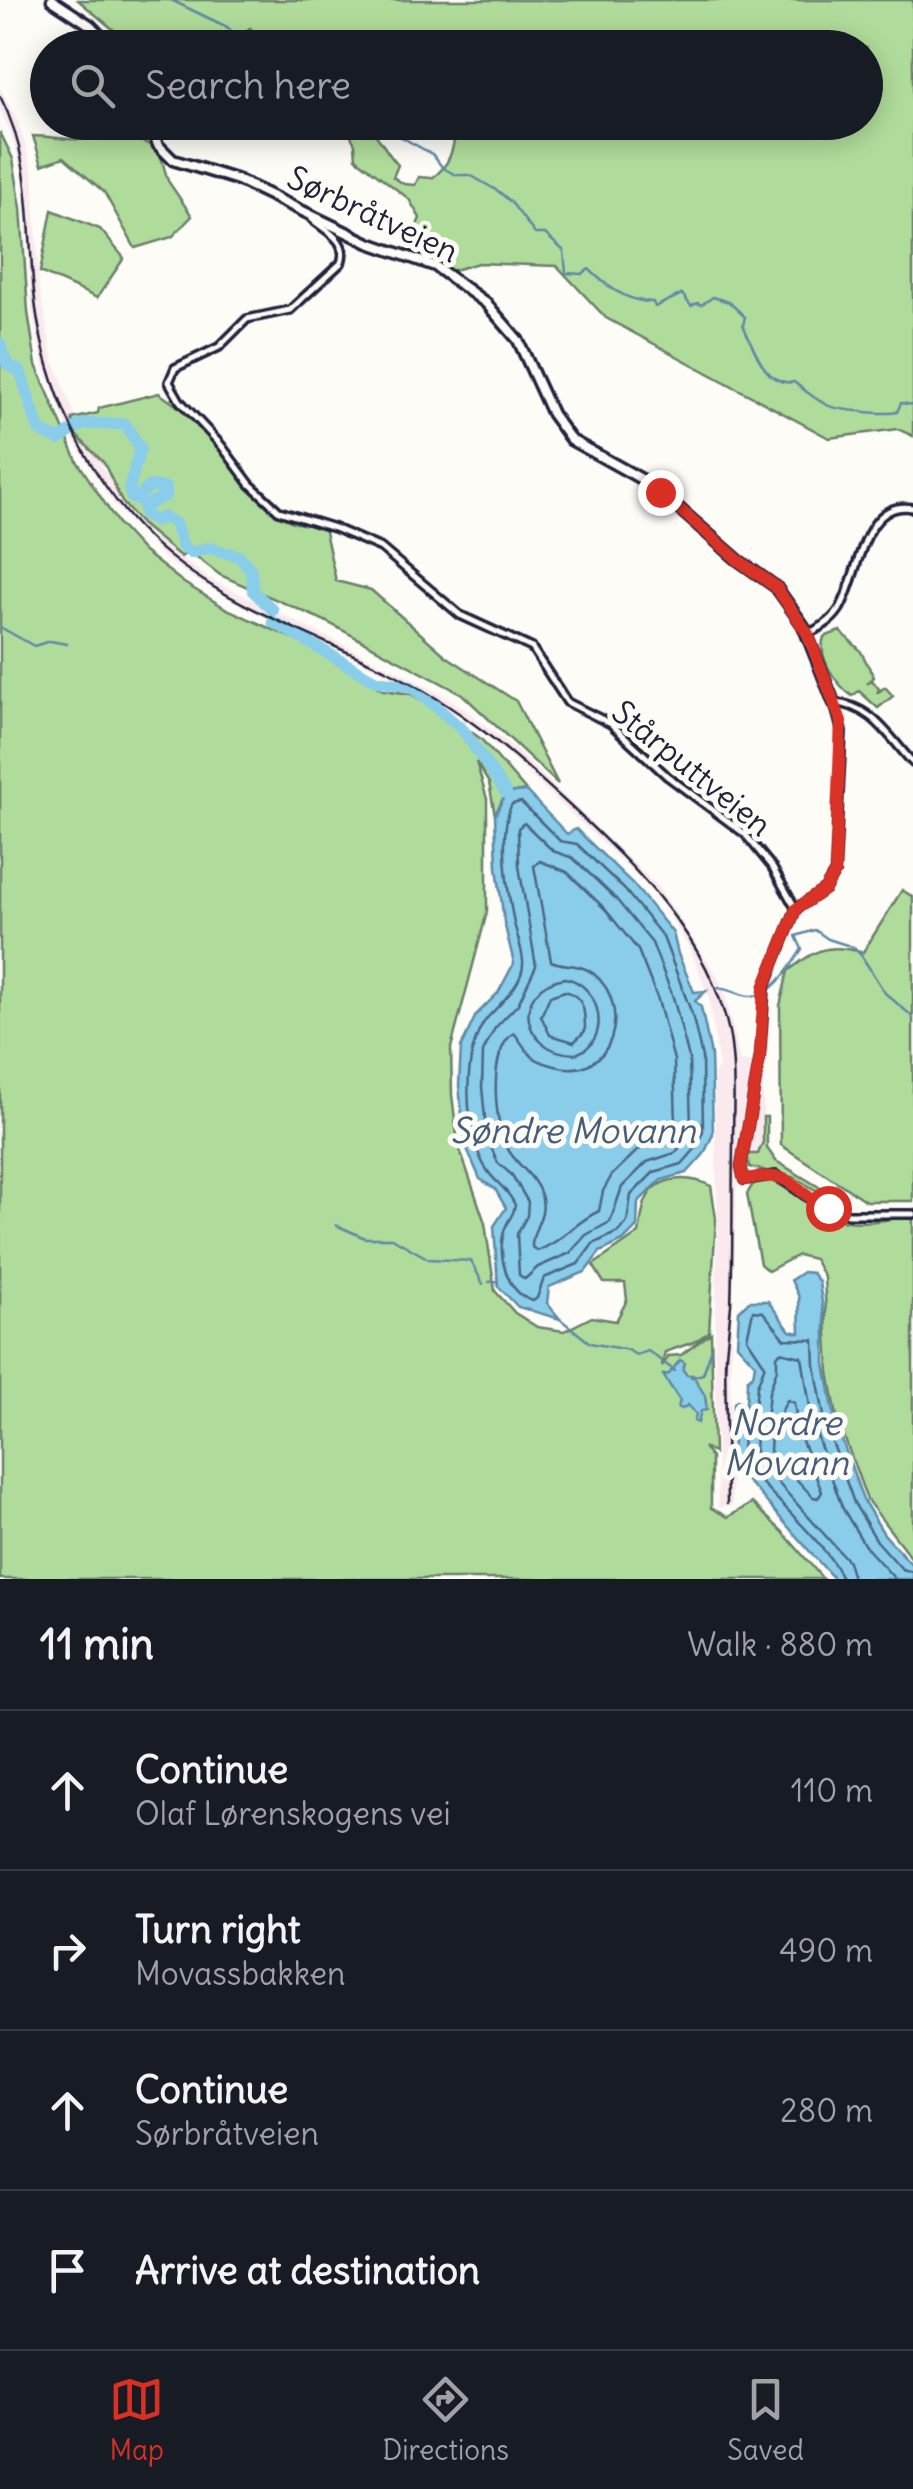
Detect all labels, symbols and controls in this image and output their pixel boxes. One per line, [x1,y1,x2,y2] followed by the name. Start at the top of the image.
[30,30,883,140] search box
[65,58,120,113] icon: search
[145,62,351,109] text: Search here
[281,157,465,271] street label: Sørbråtveien
[638,470,684,516] route end
[604,691,780,845] street label: Stårputtveien
[450,1108,696,1152] water label: Søndre Movann
[806,1186,852,1232] route start
[723,1400,849,1484] water label: Nordre Movann
[40,1618,154,1670] text: 11 min
[687,1624,873,1665] text: Walk · 880 m
[135,1746,288,1793] text: Continue
[40,1763,95,1818] icon: ahead
[791,1770,873,1811] text: 110 m
[135,1793,451,1834] text: Olaf Lørenskogens vei
[135,1906,301,1953] text: Turn right
[40,1923,95,1978] icon: right
[779,1930,873,1971] text: 490 m
[135,1953,346,1994] text: Movassbakken
[135,2066,288,2113] text: Continue
[40,2083,95,2138] icon: ahead
[780,2090,873,2131] text: 280 m
[135,2113,319,2154] text: Sørbråtveien
[40,2243,95,2298] icon: arrive
[135,2247,480,2294] text: Arrive at destination
[109,2372,164,2468] tab: Map
[382,2372,509,2468] tab: Directions
[727,2372,804,2468] tab: Saved

